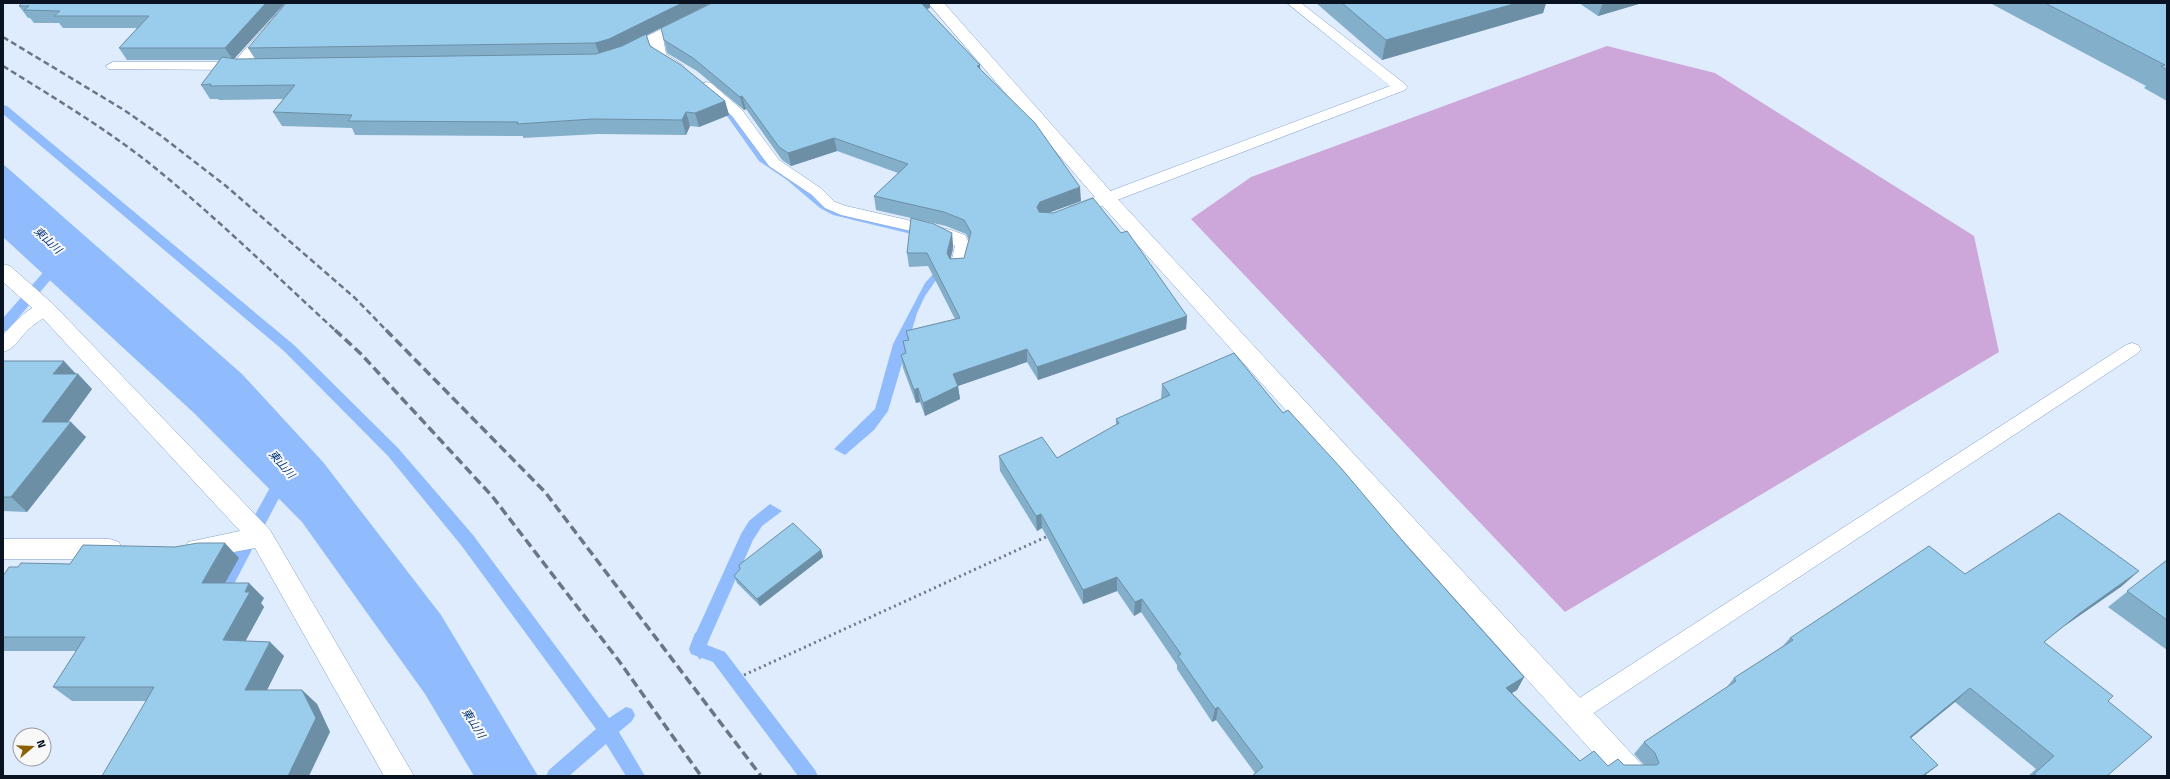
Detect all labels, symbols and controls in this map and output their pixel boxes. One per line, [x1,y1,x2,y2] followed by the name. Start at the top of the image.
[30,223,66,258] water label: 東山川
[265,446,300,482] water label: 東山川
[458,705,490,742] water label: 東山川
[12,727,52,767] north arrow
[33,738,50,750] text: N

